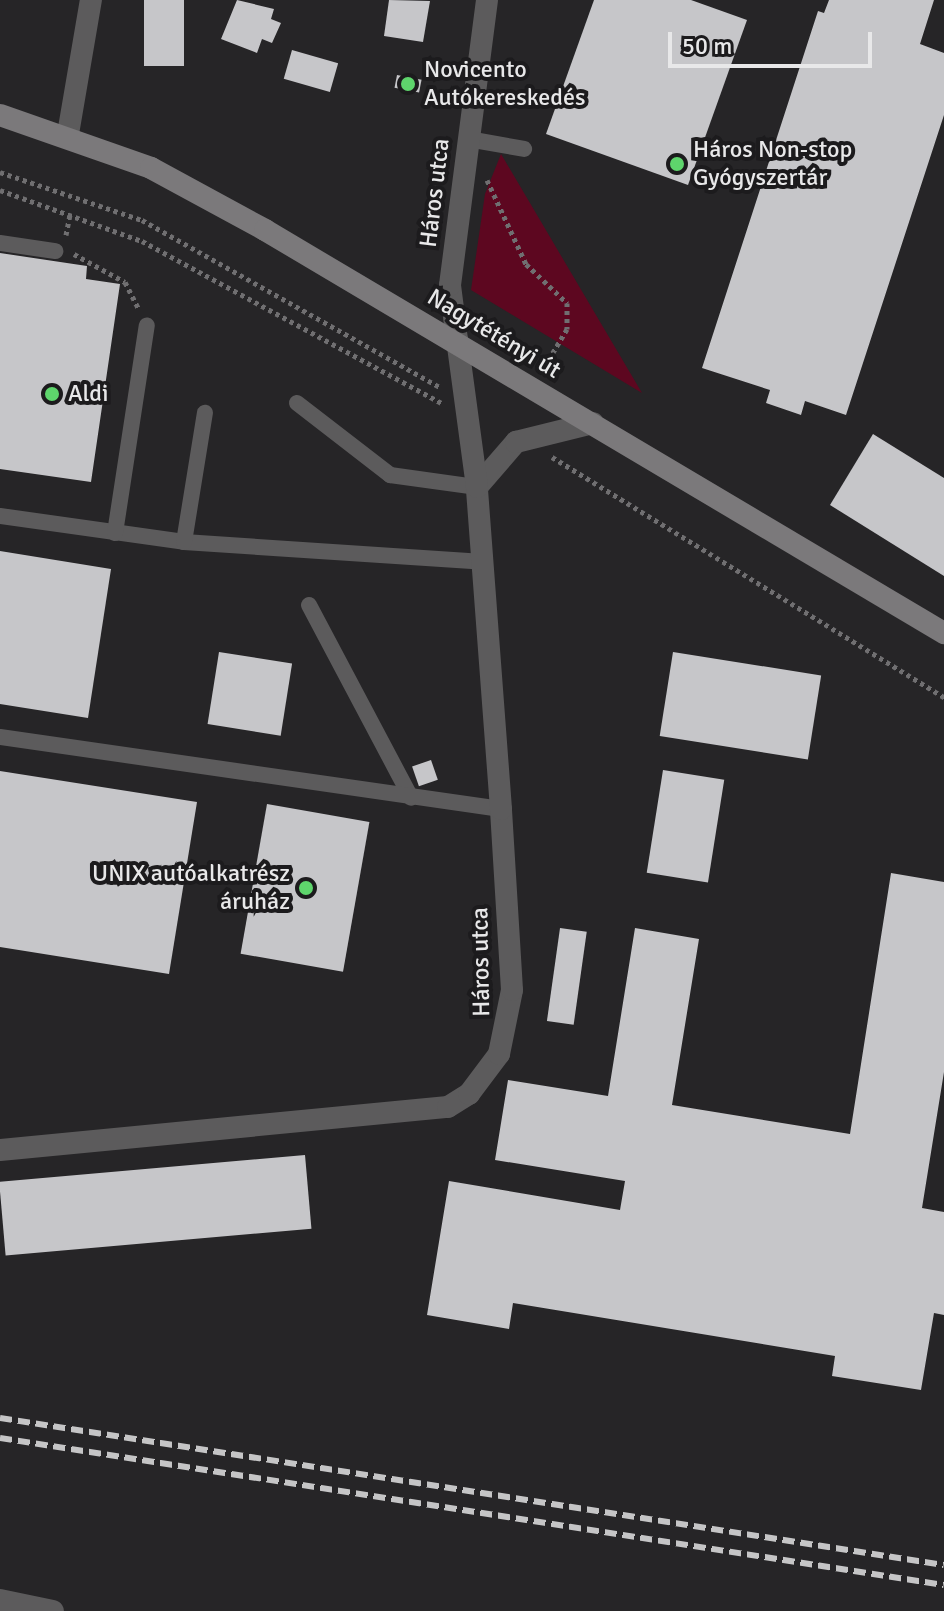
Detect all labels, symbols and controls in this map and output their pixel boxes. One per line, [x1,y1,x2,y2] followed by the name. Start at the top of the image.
[672,16,876,66] scale bar
[682,31,732,61] text: 50 m
[424,56,585,112] place label: Novicento Autókereskedés
[399,75,417,93] marker: Novicento Autókereskedés
[693,136,852,192] place label: Háros Non-stop Gyógyszertár
[414,137,456,249] street label: Háros utca
[668,155,686,173] marker: Háros Non-stop Gyógyszertár
[422,283,566,385] street label: Nagytétényi út
[68,380,108,408] place label: Aldi
[43,385,61,403] marker: Aldi
[92,860,290,916] place label: UNIX autóalkatrész áruház
[297,879,315,897] marker: UNIX autóalkatrész áruház
[466,907,496,1017] street label: Háros utca

